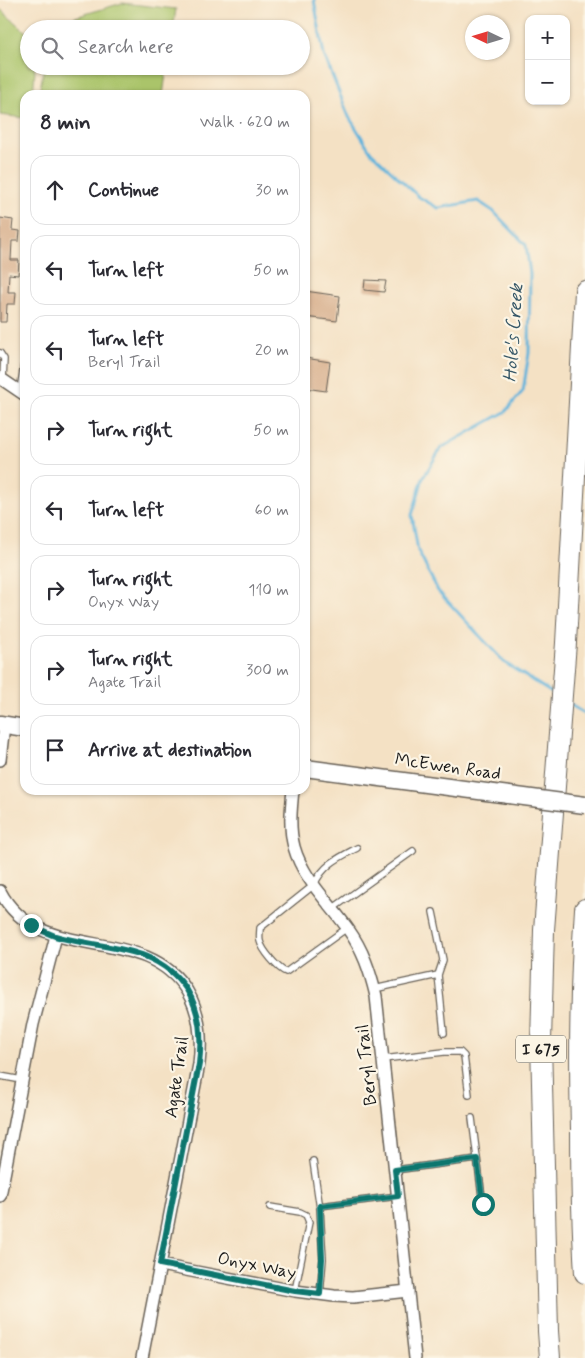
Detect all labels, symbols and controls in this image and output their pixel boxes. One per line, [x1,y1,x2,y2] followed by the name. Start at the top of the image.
[465,15,510,60] north arrow
[525,15,570,105] map controls
[525,15,570,60] button: +
[20,20,310,75] search box
[38,34,66,62] icon: search
[78,35,174,60] text: Search here
[525,60,570,105] button: −
[40,109,91,137] text: 8 min
[200,112,290,133] text: Walk · 620 m
[41,176,69,204] icon: ahead
[88,178,159,203] text: Continue
[256,180,289,201] text: 30 m
[41,256,69,284] icon: left
[88,258,164,283] text: Turn left
[253,260,289,281] text: 50 m
[498,282,529,383] water label: Hole's Creek
[88,327,164,352] text: Turn left
[41,336,69,364] icon: left
[255,340,289,361] text: 20 m
[88,352,160,373] text: Beryl Trail
[41,416,69,444] icon: right
[88,418,172,443] text: Turn right
[253,420,289,441] text: 50 m
[41,496,69,524] icon: left
[88,498,164,523] text: Turn left
[255,500,289,521] text: 60 m
[88,567,172,592] text: Turn right
[41,576,69,604] icon: right
[248,580,289,601] text: 110 m
[88,592,159,613] text: Onyx Way
[88,647,172,672] text: Turn right
[41,656,69,684] icon: right
[246,660,289,681] text: 300 m
[88,672,161,693] text: Agate Trail
[41,736,69,764] icon: arrive
[88,738,252,763] text: Arrive at destination
[393,748,502,786] street label: McEwen Road
[20,914,43,937] route end
[351,1023,383,1107] street label: Beryl Trail
[159,1035,195,1120] street label: Agate Trail
[516,1036,566,1062] road number: I 675
[472,1193,495,1216] route start
[215,1247,298,1285] street label: Onyx Way

